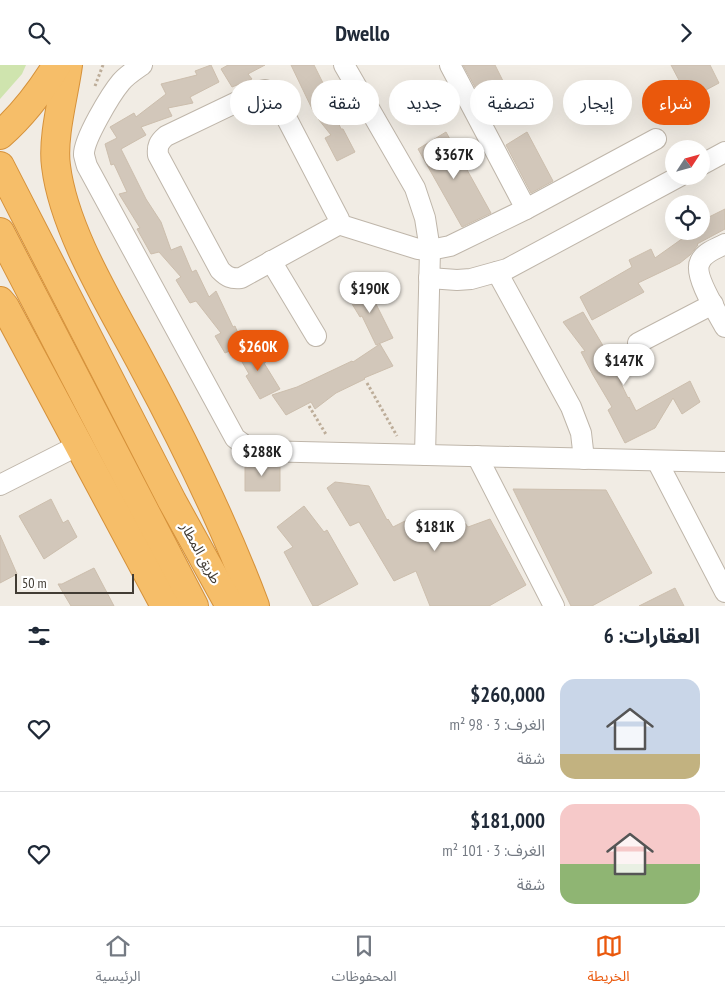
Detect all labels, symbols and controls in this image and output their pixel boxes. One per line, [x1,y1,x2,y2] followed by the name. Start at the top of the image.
[25,19,53,47] icon: search
[335,19,390,47] text: Dwello
[672,19,700,47] icon: forward
[230,80,301,125] chip: منزل
[311,80,379,125] chip: شقة
[389,80,460,125] chip: جديد
[470,80,553,125] chip: تصفية
[563,80,632,125] chip: إيجار
[642,80,710,125] chip: شراء
[419,137,489,180] pin: $367K
[665,140,710,185] north arrow
[665,140,710,240] map controls
[435,144,473,164] text: $367K
[665,195,710,240] button: locate
[335,271,405,314] pin: $190K
[351,278,389,298] text: $190K
[223,329,293,372] pin: $260K
[239,336,277,356] text: $260K
[589,343,659,386] pin: $147K
[605,350,643,370] text: $147K
[227,435,297,477] pin: $288K
[243,441,281,461] text: $288K
[400,509,470,552] pin: $181K
[416,516,454,536] text: $181K
[175,518,225,587] street label: طريق المطار
[15,571,134,594] scale bar
[22,574,47,592] text: 50 m
[25,622,53,650] icon: filters
[604,622,700,649] text: العقارات: 6
[470,681,545,708] text: $260,000
[600,699,660,759] icon: home
[450,714,545,734] text: الغرف: 3 · 98 m²
[25,715,53,743] icon: heart
[517,748,545,768] text: شقة
[470,807,545,834] text: $181,000
[600,824,660,884] icon: home
[25,840,53,868] icon: heart
[442,840,545,860] text: الغرف: 3 · 101 m²
[517,874,545,894] text: شقة
[96,932,141,991] tab: الرئيسية
[332,932,397,991] tab: المحفوظات
[588,932,630,991] tab: الخريطة

